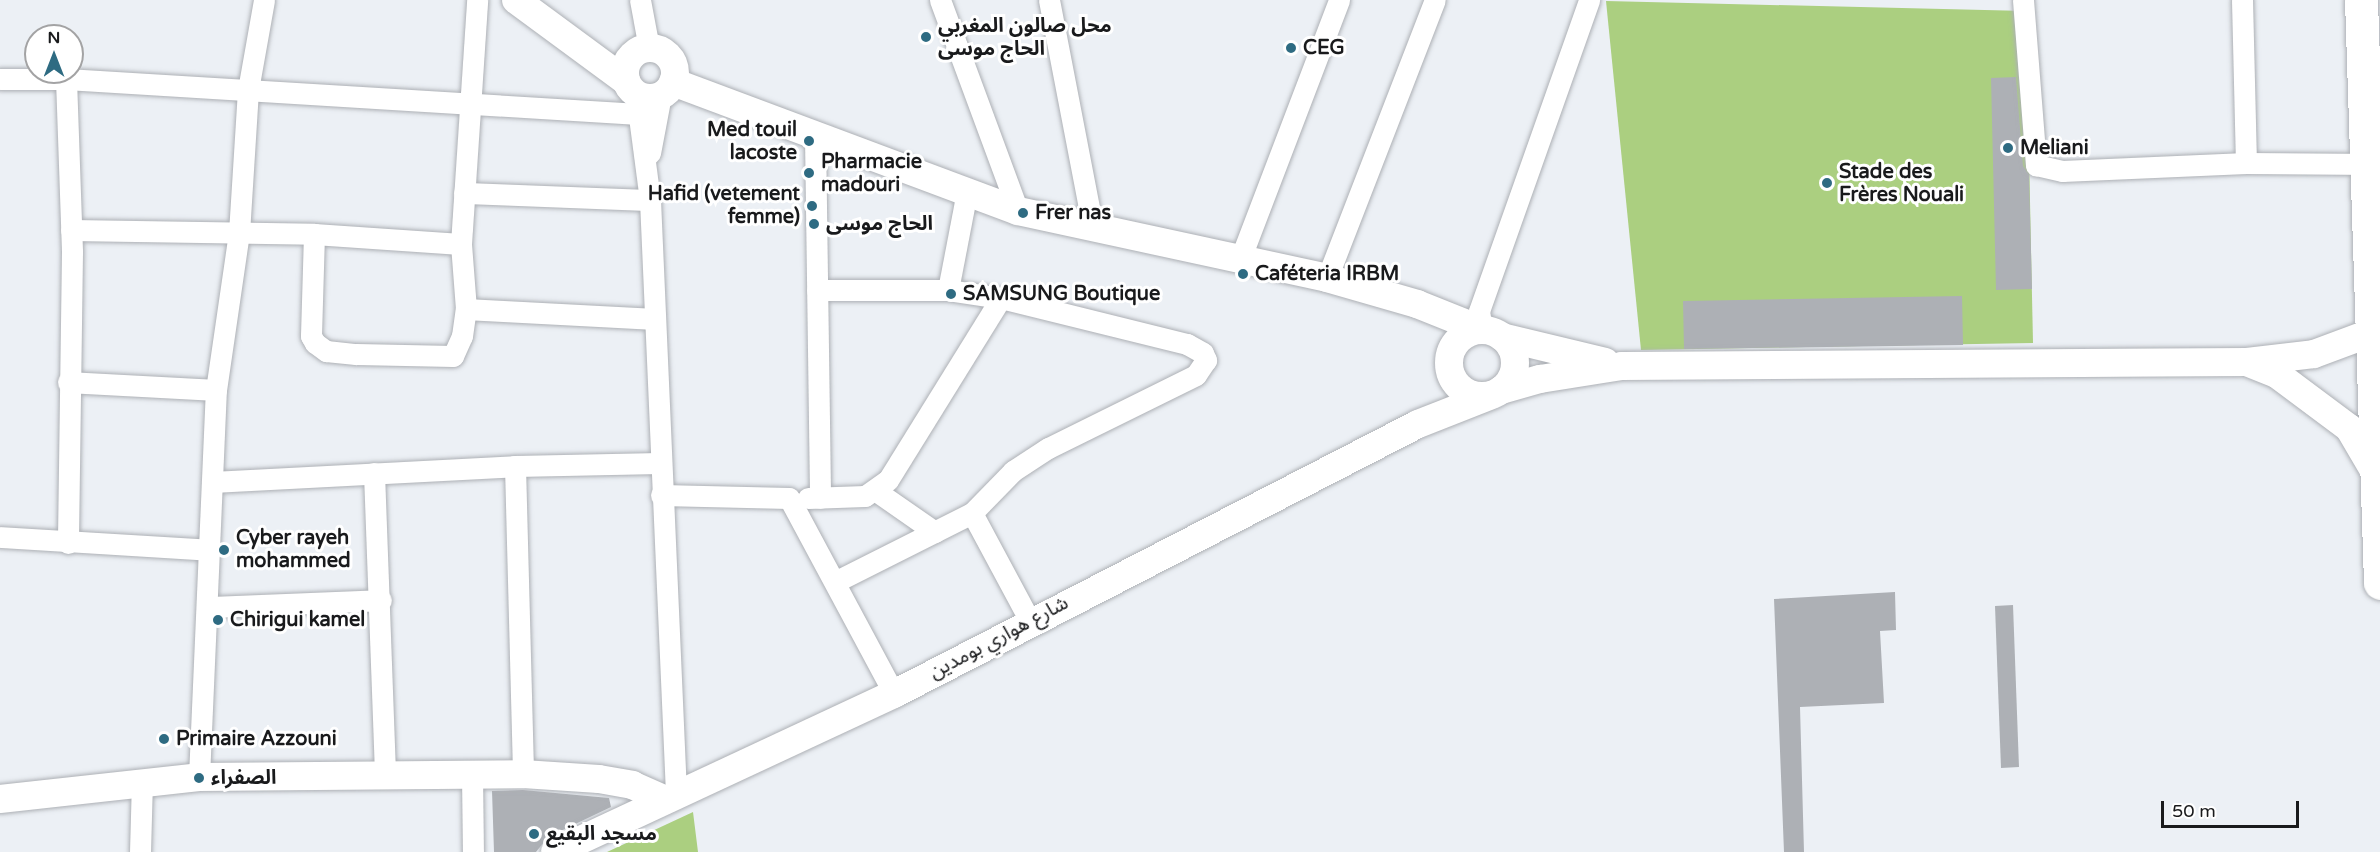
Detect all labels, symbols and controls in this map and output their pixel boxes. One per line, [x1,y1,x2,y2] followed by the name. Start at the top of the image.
[938,14,1112,61] place label: محل صالون المغربي الحاج موسى
[24,24,84,84] north arrow
[48,28,60,48] text: N
[919,30,933,44] marker: محل صالون المغربي الحاج موسى
[1303,36,1345,60] place label: CEG
[1284,41,1298,55] marker: CEG
[707,118,797,165] place label: Med touil lacoste
[802,134,816,148] marker: Med touil lacoste
[2020,136,2089,160] place label: Meliani
[2001,141,2015,155] marker: Meliani
[821,150,922,197] place label: Pharmacie madouri
[1839,160,1964,207] place label: Stade des Frères Nouali
[802,166,816,180] marker: Pharmacie madouri
[1820,176,1834,190] marker: Stade des Frères Nouali
[648,183,800,230] place label: Hafid (vetement femme)
[805,199,819,213] marker: Hafid (vetement femme)
[1035,201,1111,225] place label: Frer nas
[1016,206,1030,220] marker: Frer nas
[826,212,933,236] place label: الحاج موسى
[807,217,821,231] marker: الحاج موسى
[1255,262,1399,286] place label: Caféteria IRBM
[1236,267,1250,281] marker: Caféteria IRBM
[963,282,1160,306] place label: SAMSUNG Boutique
[944,287,958,301] marker: SAMSUNG Boutique
[236,526,351,573] place label: Cyber rayeh mohammed
[217,543,231,557] marker: Cyber rayeh mohammed
[925,591,1073,685] street label: شارع هواري بومدين
[230,608,365,632] place label: Chirigui kamel
[211,613,225,627] marker: Chirigui kamel
[176,727,337,751] place label: Primaire Azzouni
[157,732,171,746] marker: Primaire Azzouni
[211,766,276,790] place label: الصفراء
[192,771,206,785] marker: الصفراء
[2164,789,2302,827] scale bar
[2172,800,2216,822] text: 50 m
[546,822,657,846] place label: مسجد البقيع
[527,827,541,841] marker: مسجد البقيع

